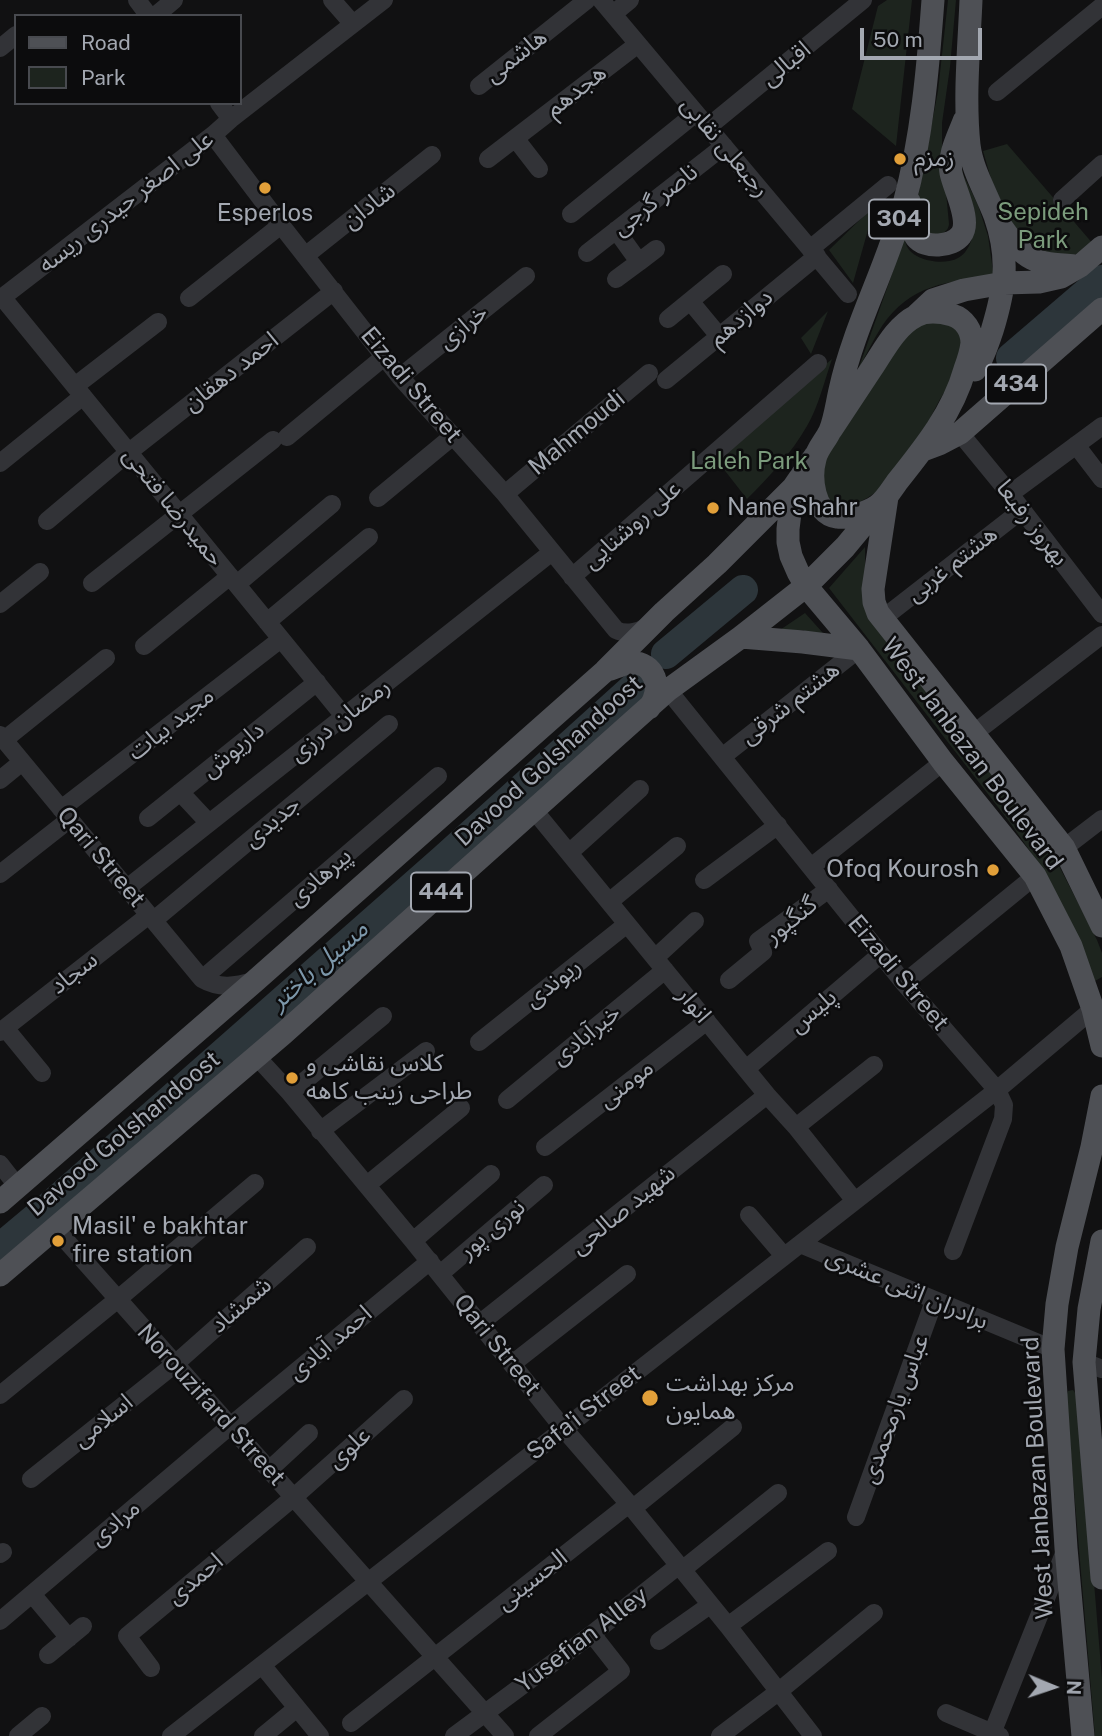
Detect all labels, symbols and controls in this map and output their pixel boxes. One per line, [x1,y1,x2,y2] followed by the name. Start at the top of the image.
[14,14,242,105] legend
[864,14,986,58] scale bar
[479,23,553,89] street label: هاشمی
[873,27,923,52] text: 50 m
[81,30,131,55] text: Road
[755,35,817,93] street label: اقبالی
[540,58,612,124] street label: هجدهم
[81,65,126,90] text: Park
[674,91,776,203] street label: رجبعلی نقابی
[33,125,219,279] street label: علی اصغر حیدری ریسه
[914,145,955,173] place label: زمزم
[892,151,908,167] marker: زمزم
[606,158,704,242] street label: ناصر گرجی
[337,176,401,236] street label: شادان
[257,180,273,196] marker: Esperlos
[997,199,1089,255] park label: Sepideh Park
[217,200,313,228] place label: Esperlos
[869,200,929,238] road number: 304
[703,283,779,353] street label: دوازدهم
[432,298,494,356] street label: خرازی
[354,321,468,449] street label: Eizadi Street
[178,326,284,418] street label: احمد دهقان
[986,364,1046,404] road number: 434
[523,384,631,482] street label: Mahmoudi
[116,442,230,572] street label: حمیدرضا فتحی
[690,448,808,476] park label: Laleh Park
[577,474,687,576] street label: علی روشنایی
[990,474,1074,572] street label: بهروز رفیعا
[727,494,858,522] place label: Nane Shahr
[705,500,721,516] marker: Nane Shahr
[901,520,1003,608] street label: هشتم غربی
[875,632,1069,876] street label: West Janbazan Boulevard
[734,655,846,751] street label: هشتم شرقی
[449,669,649,853] street label: Davood Golshandoost
[284,672,396,768] street label: رمضان درزی
[122,681,220,767] street label: مجید بیات
[196,716,270,784] street label: داریوش
[238,790,306,854] street label: جدیدی
[51,801,151,913] street label: Qari Street
[282,841,358,913] street label: پیرهادی
[826,856,979,884] place label: Ofoq Kourosh
[985,862,1001,878] marker: Ofoq Kourosh
[411,872,471,912] road number: 444
[759,890,823,950] street label: گنگپور
[841,909,955,1037] street label: Eizadi Street
[263,914,375,1016] water label: مسیل باختر
[44,945,104,1001] street label: سجاد
[519,952,587,1014] street label: ریوندی
[671,981,717,1029] street label: انوار
[783,983,843,1039] street label: پلیس
[546,998,626,1072] street label: خیرآبادی
[22,1045,226,1223] street label: Davood Golshandoost
[306,1050,472,1106] place label: کلاس نقاشی و طراحی زینب کاهه
[593,1053,659,1115] street label: مومنی
[284,1070,300,1086] marker: کلاس نقاشی و طراحی زینب کاهه
[565,1159,681,1261] street label: شهید صالحی
[453,1193,531,1265] street label: نوری پور
[72,1213,248,1269] place label: Masil' e bakhtar fire station
[50,1233,66,1249] marker: Masil' e bakhtar fire station
[821,1242,993,1336] street label: برادران اثنی عشری
[205,1271,277,1339] street label: شمشاد
[447,1288,547,1402] street label: Qari Street
[282,1299,378,1387] street label: احمد آبادی
[131,1318,291,1492] street label: Norouzifard Street
[855,1330,935,1488] street label: عباس یارمحمدی
[1016,1336,1060,1620] street label: West Janbazan Boulevard
[521,1359,647,1467] street label: Safa'i Street
[666,1370,795,1426] place label: مرکز بهداشت همایون
[67,1388,139,1454] street label: اسلامی
[640,1388,660,1408] marker: مرکز بهداشت همایون
[321,1421,377,1475] street label: علوی
[84,1494,146,1552] street label: مرادی
[491,1543,573,1617] street label: الحسینی
[161,1547,229,1611] street label: احمدی
[510,1581,654,1699] street label: Yusefian Alley
[1018,1652,1088,1722] north arrow
[1063,1680,1085,1696] text: N

